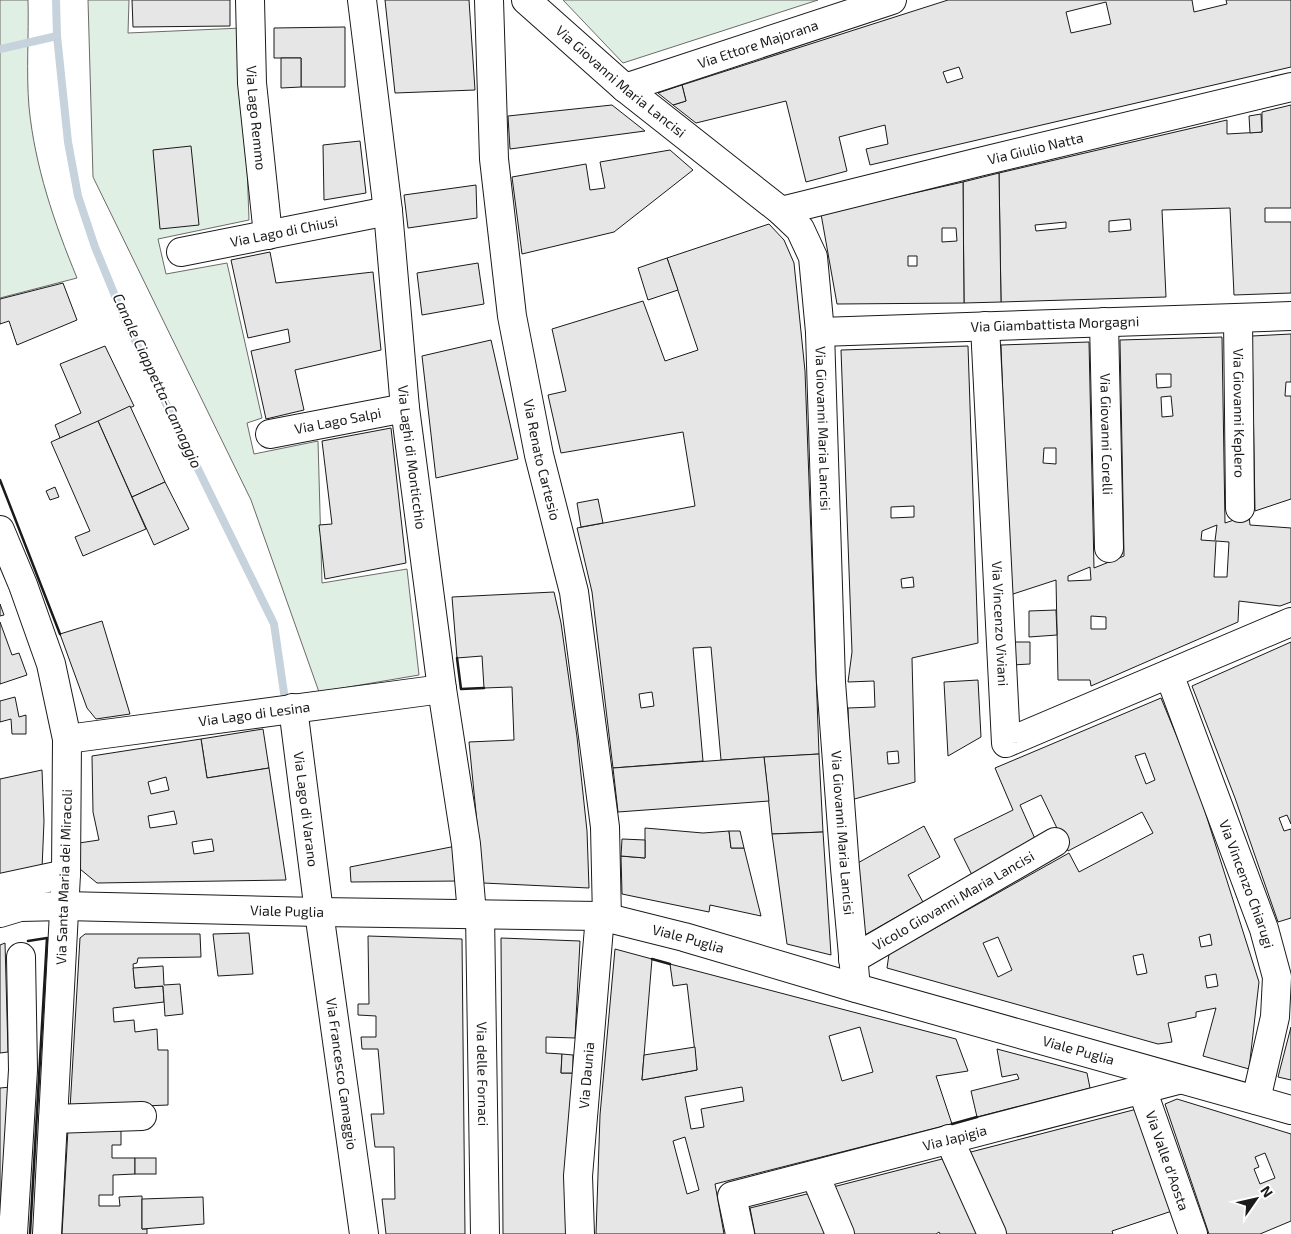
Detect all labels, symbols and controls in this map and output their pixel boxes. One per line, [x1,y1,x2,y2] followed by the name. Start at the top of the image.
[695,16,820,71] street label: Via Ettore Majorana
[553,22,689,141] street label: Via Giovanni Maria Lancisi
[244,65,270,171] street label: Via Lago Remmo
[986,128,1085,168] street label: Via Giulio Natta
[229,212,339,250] street label: Via Lago di Chiusi
[109,290,206,471] water label: Canale Ciappetta-Camaggio
[970,312,1140,335] street label: Via Giambattista Morgagni
[812,346,835,511] street label: Via Giovanni Maria Lancisi
[1230,348,1249,478] street label: Via Giovanni Keplero
[1097,373,1117,495] street label: Via Giovanni Corelli
[395,384,430,530] street label: Via Laghi di Monticchio
[520,398,564,522] street label: Via Renato Cartesio
[293,404,382,437] street label: Via Lago Salpi
[989,561,1012,687] street label: Via Vincenzo Viviani
[197,698,311,729] street label: Via Lago di Lesina
[291,750,322,868] street label: Via Lago di Varano
[828,750,858,916] street label: Via Giovanni Maria Lancisi
[52,789,75,965] street label: Via Santa Maria dei Miracoli
[1216,817,1278,950] street label: Via Vincenzo Chiarugi
[869,847,1037,954] street label: Vicolo Giovanni Maria Lancisi
[250,901,324,920] street label: Viale Puglia
[650,920,726,956] street label: Viale Puglia
[323,997,361,1151] street label: Via Francesco Camaggio
[474,1022,492,1126] street label: Via delle Fornaci
[1041,1032,1116,1068] street label: Viale Puglia
[575,1041,597,1110] street label: Via Daunia
[1142,1108,1193,1213] street label: Via Valle d'Aosta
[921,1121,989,1154] street label: Via Japigia
[1231,1174,1281,1224] north arrow
[1257,1183,1277,1200] text: N

